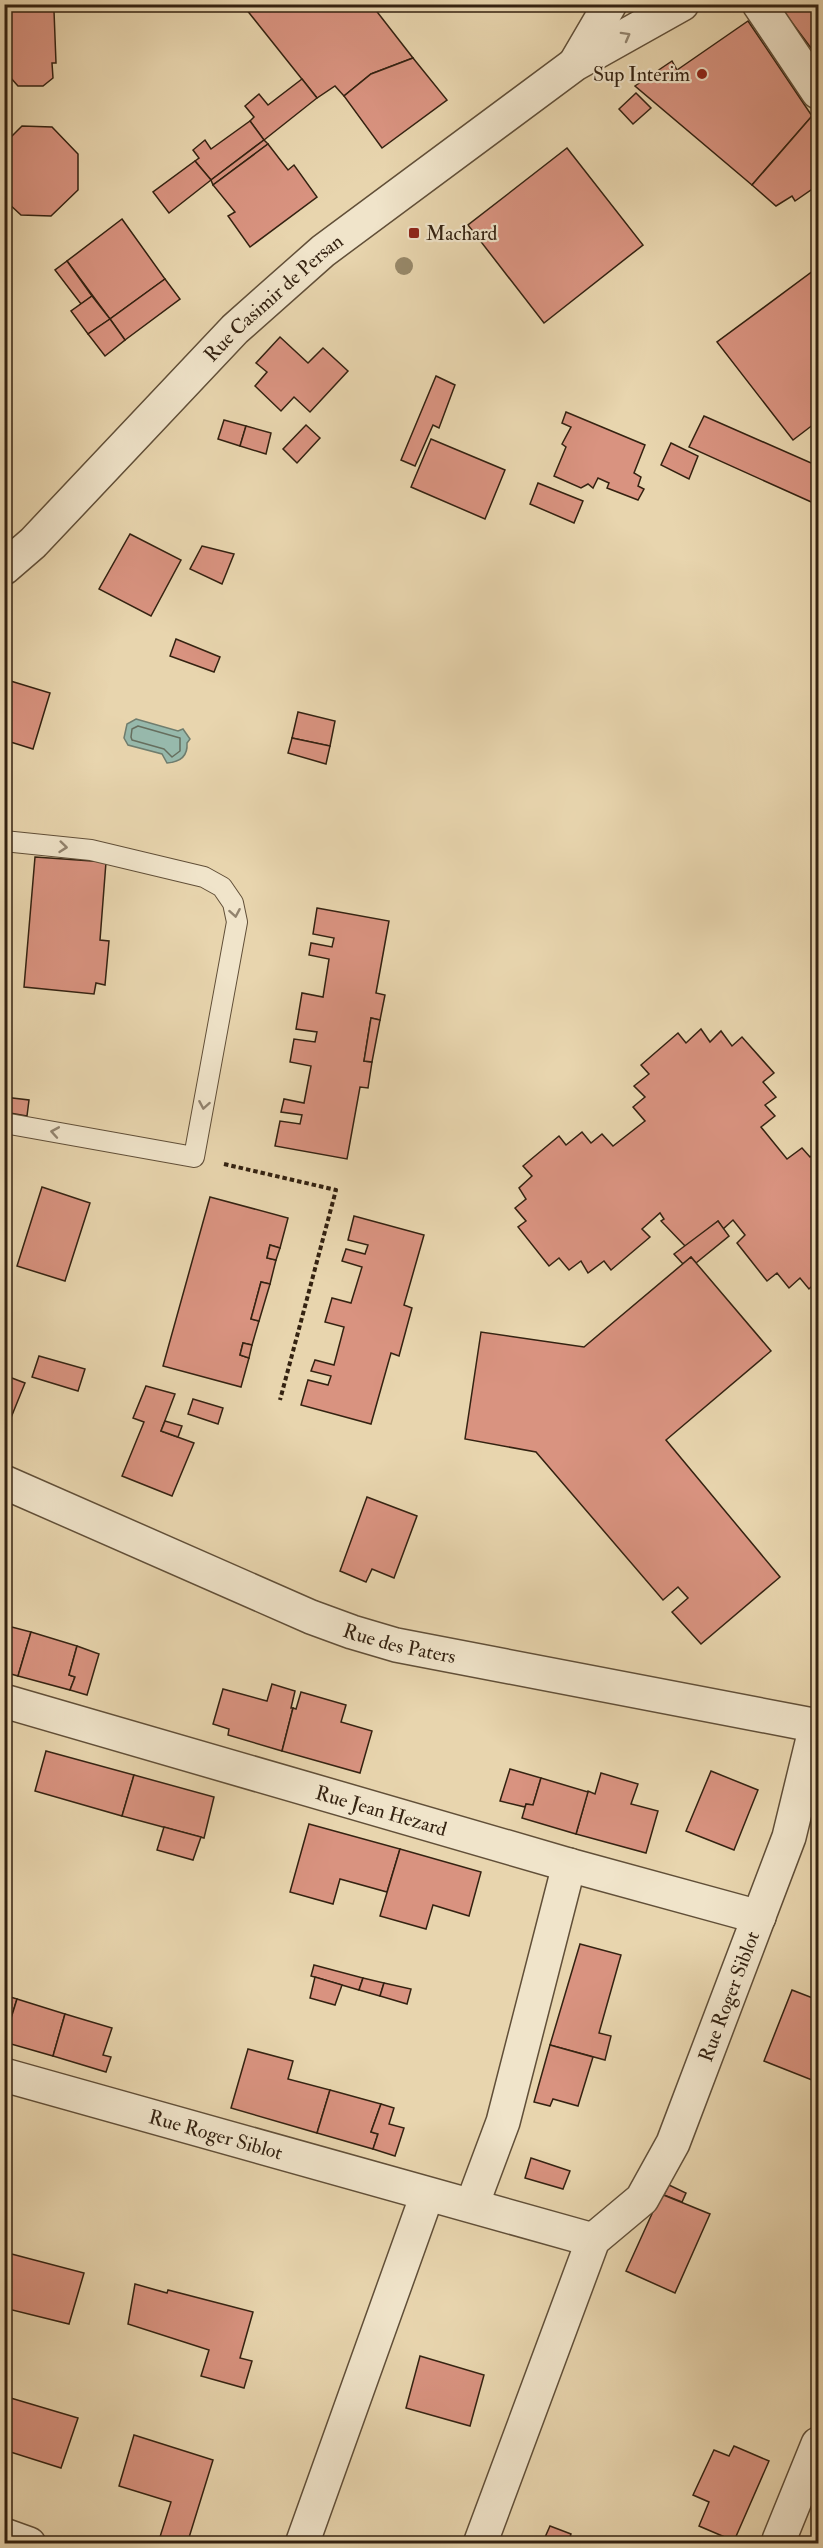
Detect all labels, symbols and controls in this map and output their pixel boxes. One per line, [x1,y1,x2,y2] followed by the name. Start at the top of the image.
[620,31,630,43] one-way arrow
[593,62,690,88] place label: Sup Interim
[695,67,709,81] marker: Sup Interim
[426,221,498,246] place label: Machard
[407,226,421,240] marker: Machard
[198,228,348,367] street label: Rue Casimir de Persan
[58,840,67,853] one-way arrow
[228,908,241,918] one-way arrow
[198,1100,211,1110] one-way arrow
[50,1126,60,1139] one-way arrow
[340,1617,458,1669] street label: Rue des Paters
[313,1780,450,1841] street label: Rue Jean Hezard
[692,1927,765,2065] street label: Rue Roger Siblot
[146,2104,286,2165] street label: Rue Roger Siblot

